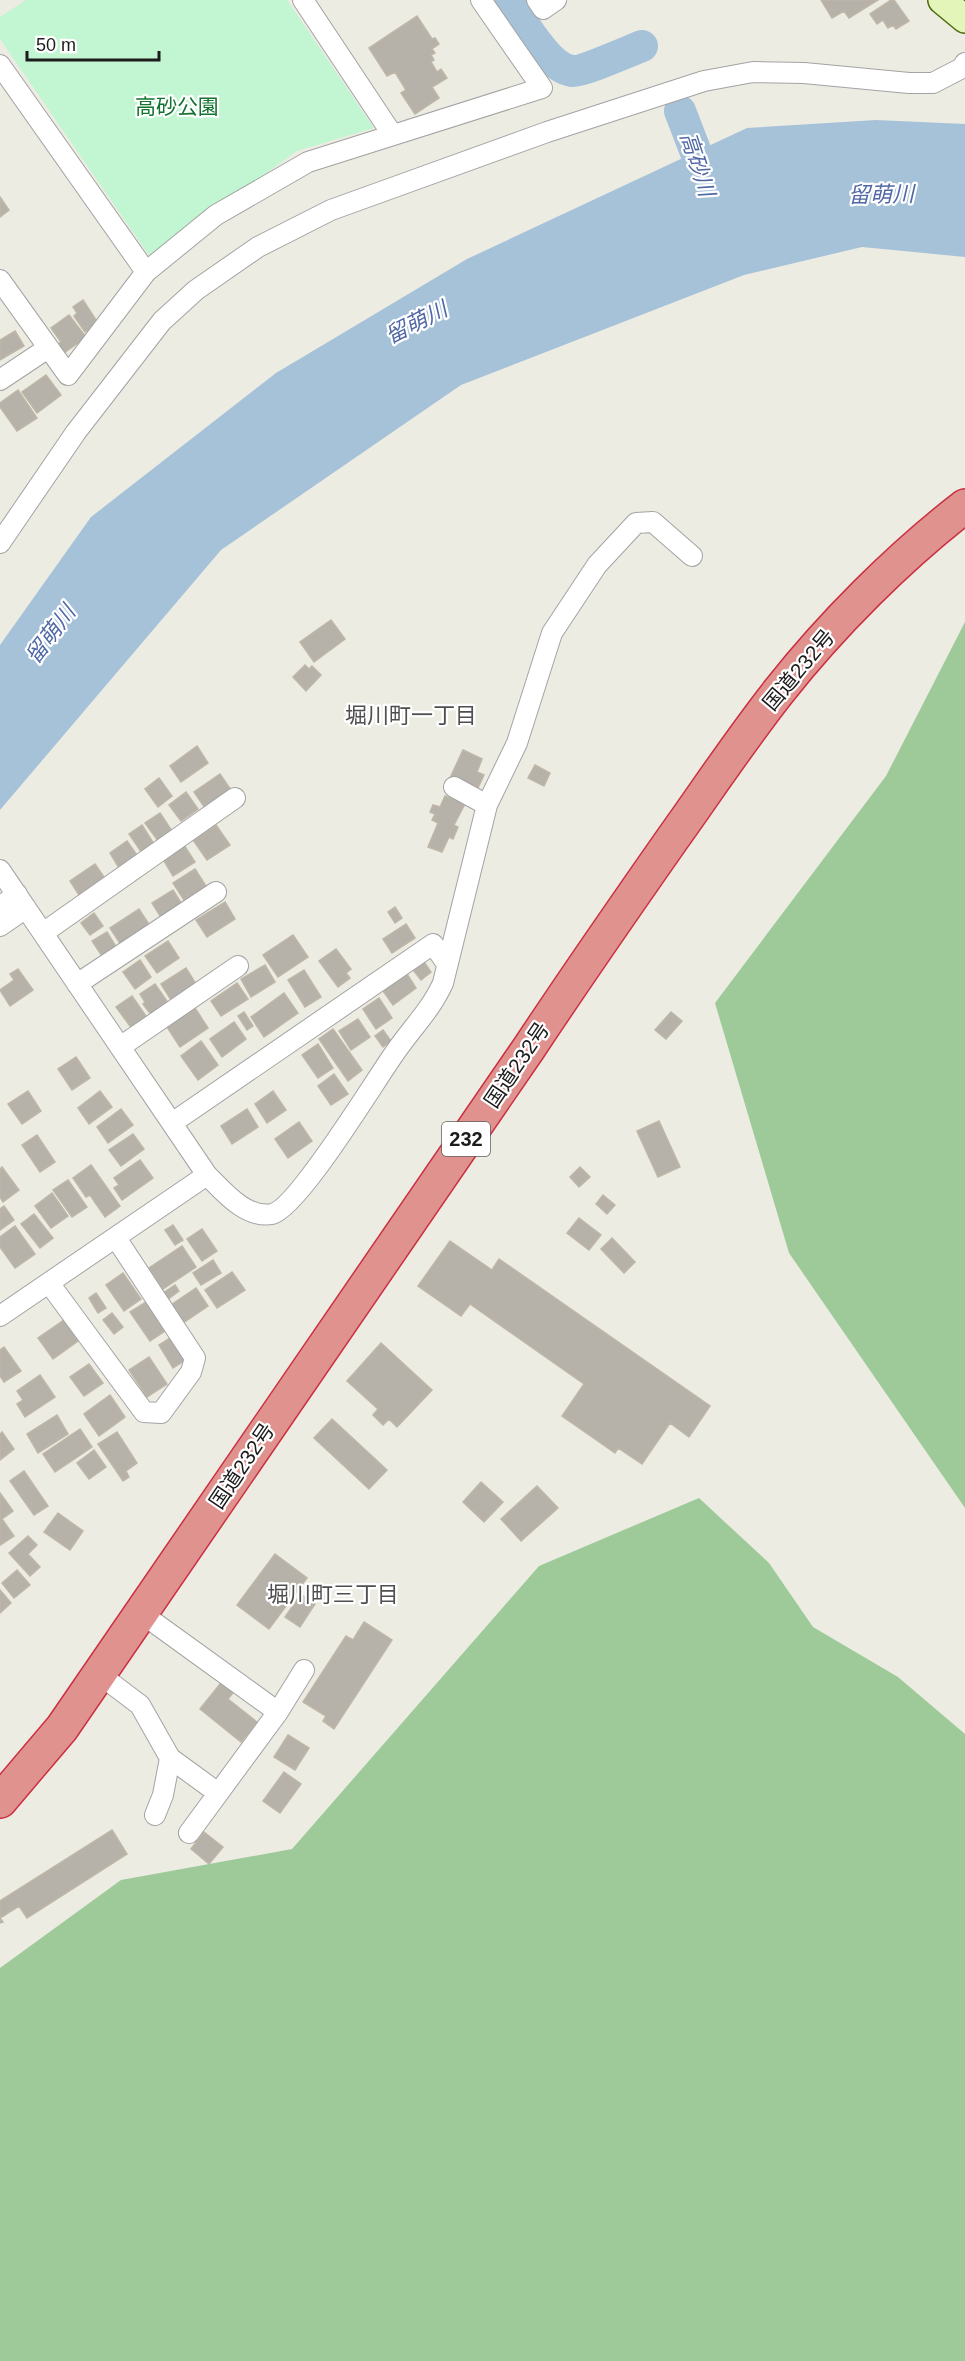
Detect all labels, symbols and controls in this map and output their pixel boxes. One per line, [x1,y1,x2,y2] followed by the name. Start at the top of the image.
[27,24,159,62] scale bar
[36,35,76,55] text: 50 m
[135,95,219,118] park label: 高砂公園
[675,129,720,201] water label: 高砂川
[848,181,916,208] water label: 留萌川
[381,295,453,349] water label: 留萌川
[21,599,81,668] water label: 留萌川
[758,625,839,715] street label: 国道232号
[345,703,477,728] district label: 堀川町一丁目
[480,1018,554,1112] street label: 国道232号
[442,1122,490,1156] road number: 232
[205,1419,279,1513] street label: 国道232号
[267,1582,399,1607] district label: 堀川町三丁目

